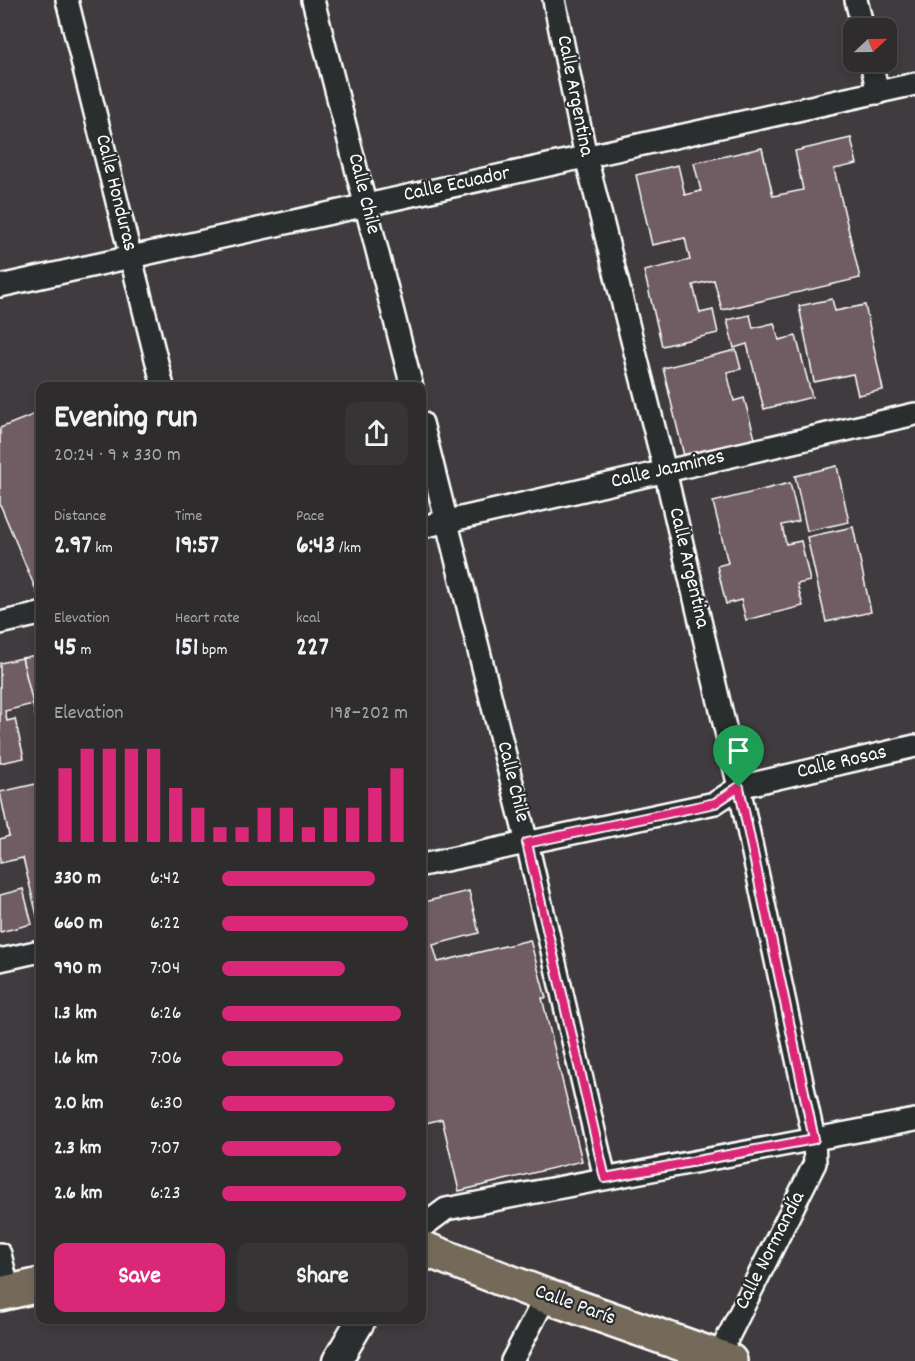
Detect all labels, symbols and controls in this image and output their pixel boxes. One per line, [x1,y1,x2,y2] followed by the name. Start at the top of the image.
[843,18,897,72] north arrow
[843,18,897,72] map controls
[548,33,601,160] street label: Calle Argentina
[86,131,144,255] street label: Calle Honduras
[338,150,388,238] street label: Calle Chile
[401,159,513,211] street label: Calle Ecuador
[54,396,198,443] text: Evening run
[345,402,408,465] button: share
[54,442,181,470] text: 20:24 · 9 × 330 m
[608,442,728,498] street label: Calle Jazmines
[54,505,106,528] text: Distance
[175,505,202,528] text: Time
[296,505,324,528] text: Pace
[660,505,717,632] street label: Calle Argentina
[54,528,92,565] text: 2.97
[175,528,219,565] text: 19:57
[296,528,335,565] text: 6:43
[92,537,113,560] text: km
[335,537,361,560] text: /km
[54,607,110,630] text: Elevation
[175,607,240,630] text: Heart rate
[296,607,320,630] text: kcal
[54,630,77,667] text: 45
[175,630,198,667] text: 151
[296,630,329,667] text: 227
[77,639,91,662] text: m
[198,639,227,662] text: bpm
[54,700,124,728] text: Elevation
[330,700,408,728] text: 198–202 m
[713,725,764,787] pin
[722,734,755,767] icon: arrive
[487,738,537,826] street label: Calle Chile
[794,738,890,788] street label: Calle Rosas
[54,865,101,893] text: 330 m
[150,865,180,893] text: 6:42
[54,910,103,938] text: 660 m
[150,910,181,938] text: 6:22
[54,955,102,983] text: 990 m
[150,955,180,983] text: 7:04
[54,1000,97,1028] text: 1.3 km
[150,1000,182,1028] text: 6:26
[54,1045,98,1073] text: 1.6 km
[150,1045,182,1073] text: 7:06
[54,1090,103,1118] text: 2.0 km
[150,1090,183,1118] text: 6:30
[54,1135,101,1163] text: 2.3 km
[150,1135,180,1163] text: 7:07
[54,1180,102,1208] text: 2.6 km
[150,1180,181,1208] text: 6:23
[728,1186,814,1315] street label: Calle Normandía
[54,1243,225,1312] button: Save
[237,1243,408,1312] button: Share
[530,1278,620,1334] street label: Calle París

